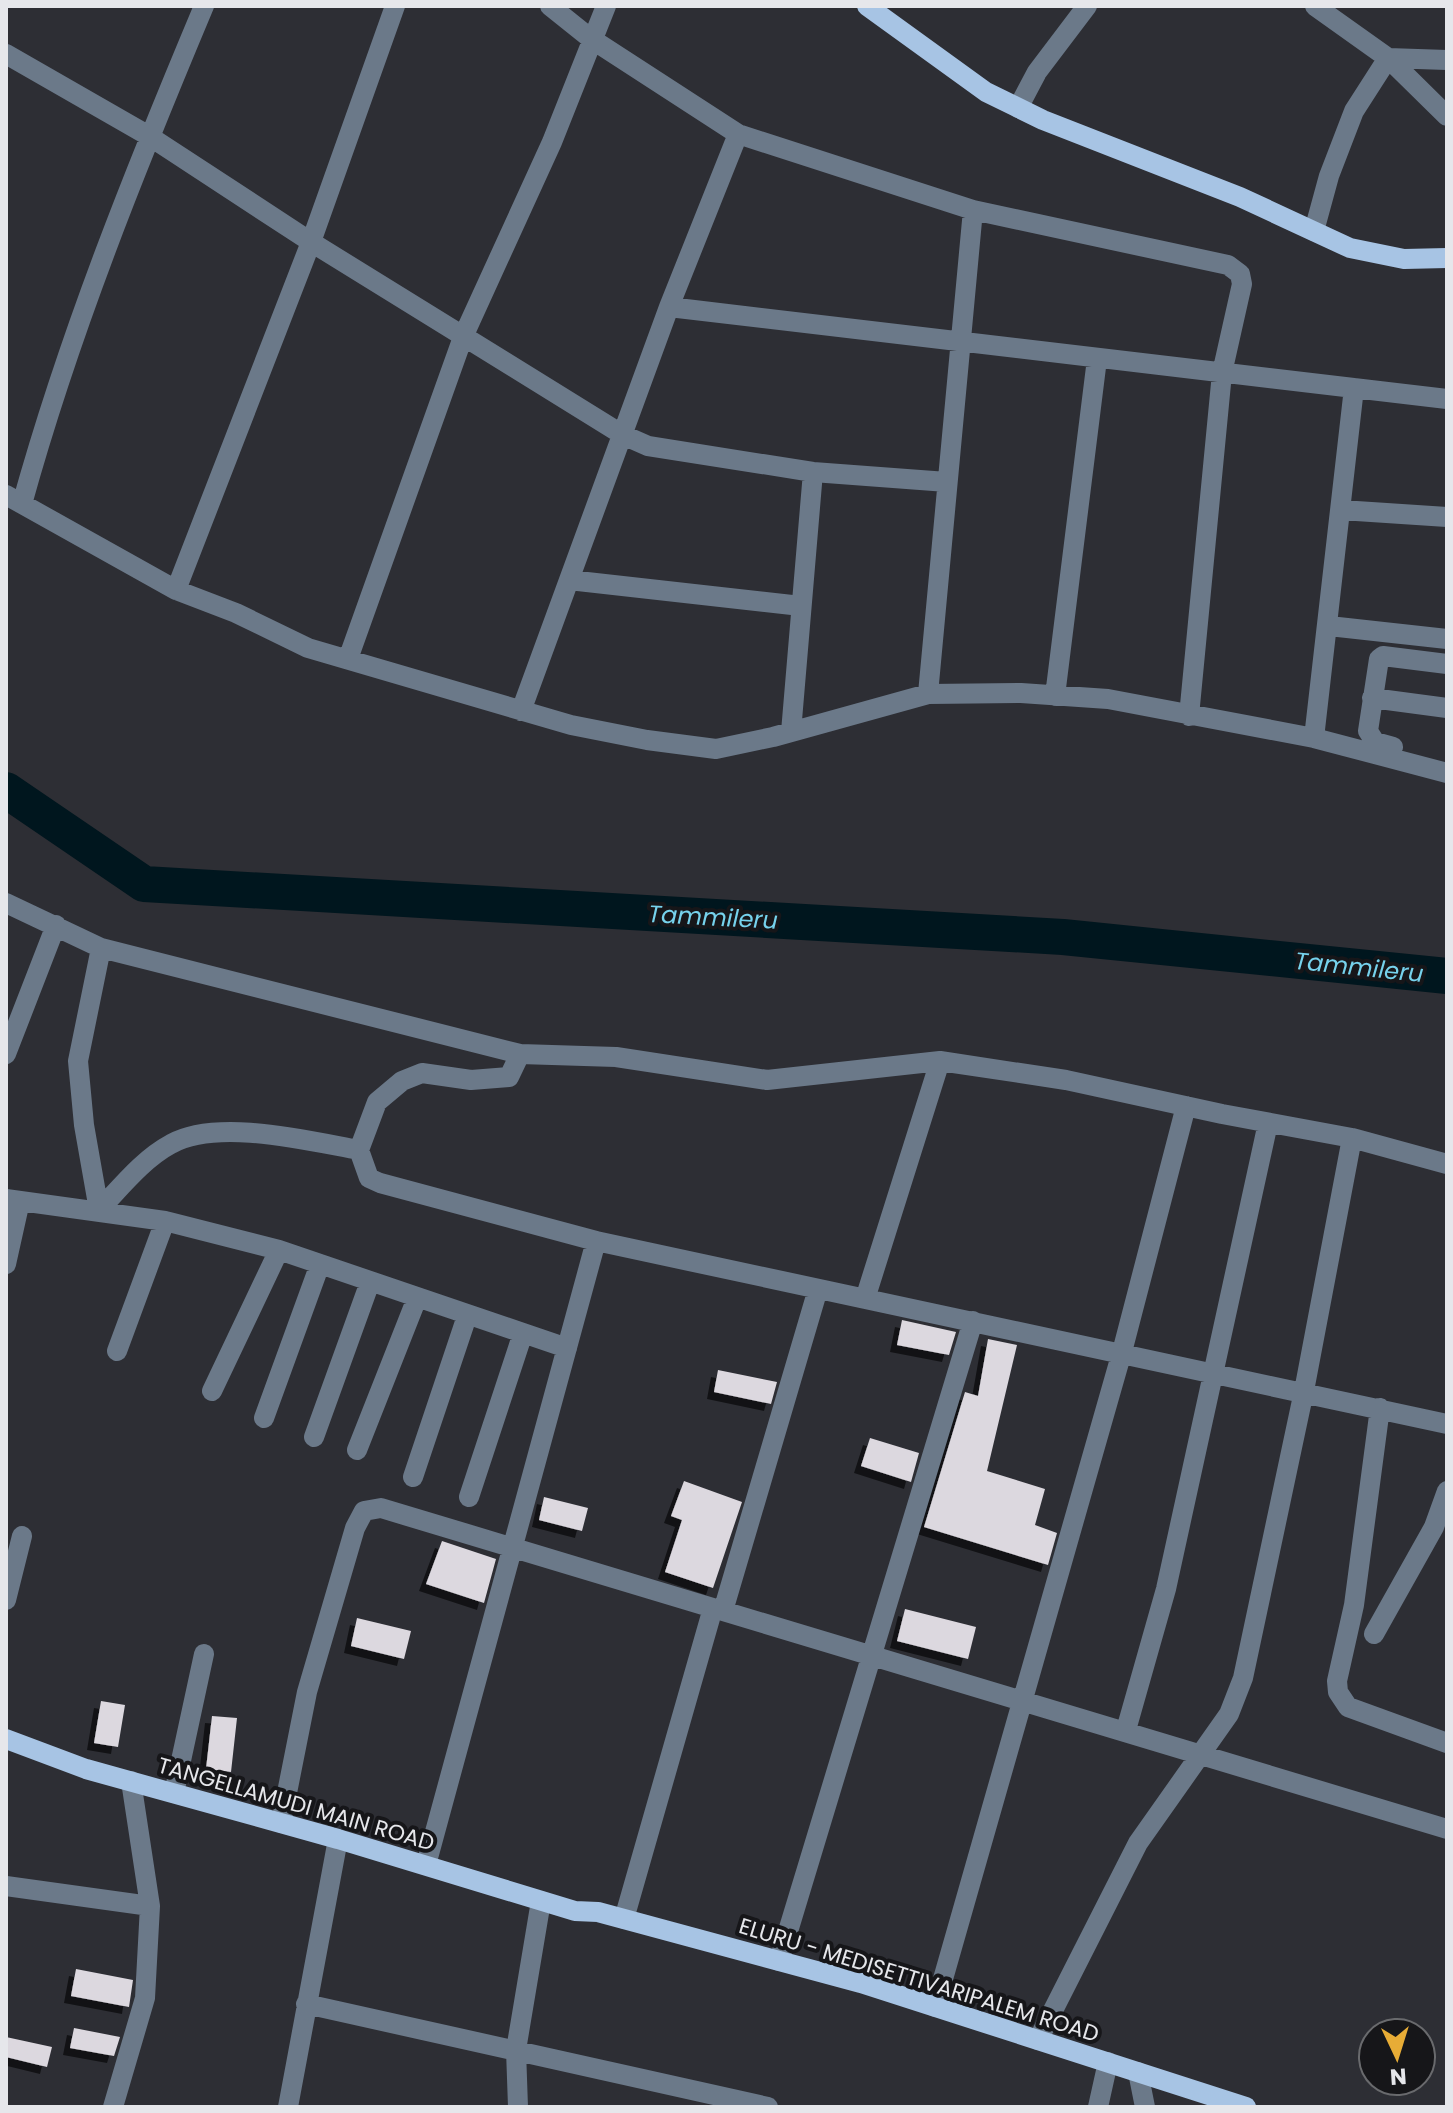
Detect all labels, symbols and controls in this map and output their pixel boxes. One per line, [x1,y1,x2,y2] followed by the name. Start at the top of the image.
[647,897,779,937] water label: Tammileru
[1293,944,1425,990] water label: Tammileru
[154,1750,438,1858] street label: TANGELLAMUDI MAIN ROAD
[735,1910,1103,2050] street label: ELURU - MEDISETTIVARIPALEM ROAD
[1357,2017,1437,2097] north arrow
[1389,2060,1408,2092] text: N

